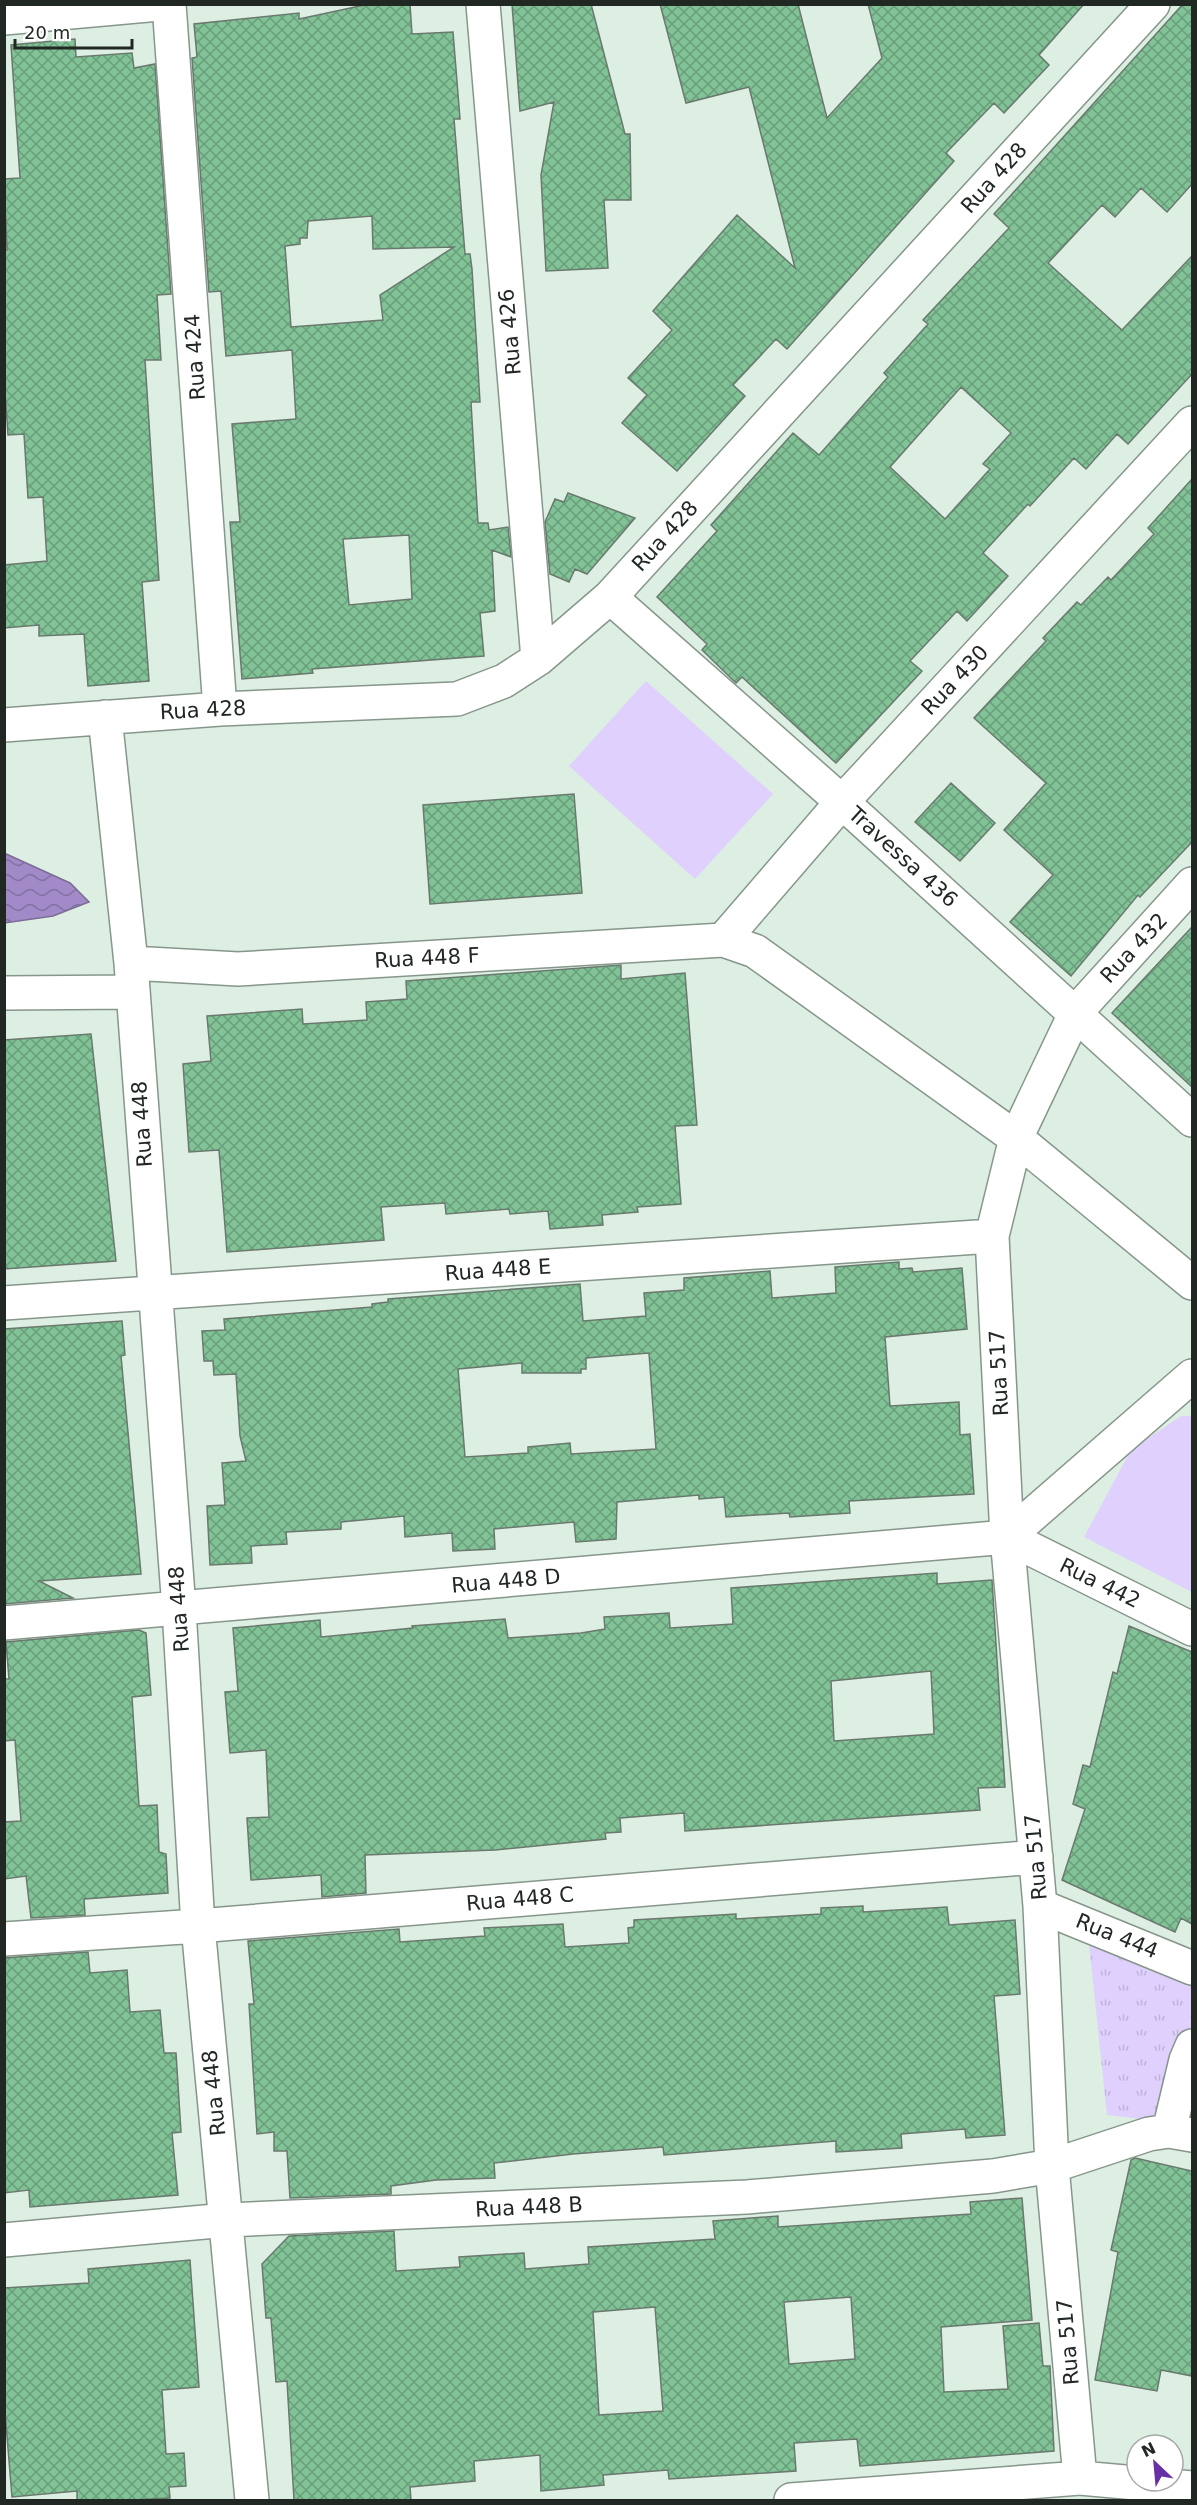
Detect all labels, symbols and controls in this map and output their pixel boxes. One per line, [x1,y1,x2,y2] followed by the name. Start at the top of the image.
[15,12,132,50] scale bar
[24,22,70,43] text: 20 m
[956,138,1032,218] street label: Rua 428
[494,288,526,376] street label: Rua 426
[180,313,210,401] street label: Rua 424
[627,496,703,576] street label: Rua 428
[917,640,993,720] street label: Rua 430
[159,696,247,724] street label: Rua 428
[843,801,962,912] street label: Travessa 436
[1096,908,1172,988] street label: Rua 432
[374,943,480,973] street label: Rua 448 F
[127,1080,157,1168] street label: Rua 448
[444,1254,552,1286] street label: Rua 448 E
[985,1329,1013,1417] street label: Rua 517
[1056,1553,1144,1613] street label: Rua 442
[450,1564,562,1598] street label: Rua 448 D
[164,1565,194,1653] street label: Rua 448
[1020,1813,1052,1901] street label: Rua 517
[465,1882,575,1916] street label: Rua 448 C
[1072,1909,1162,1963] street label: Rua 444
[198,2049,230,2137] street label: Rua 448
[475,2192,583,2222] street label: Rua 448 B
[1052,2298,1084,2386] street label: Rua 517
[1125,2433,1185,2493] north arrow
[1138,2438,1159,2461] text: N

